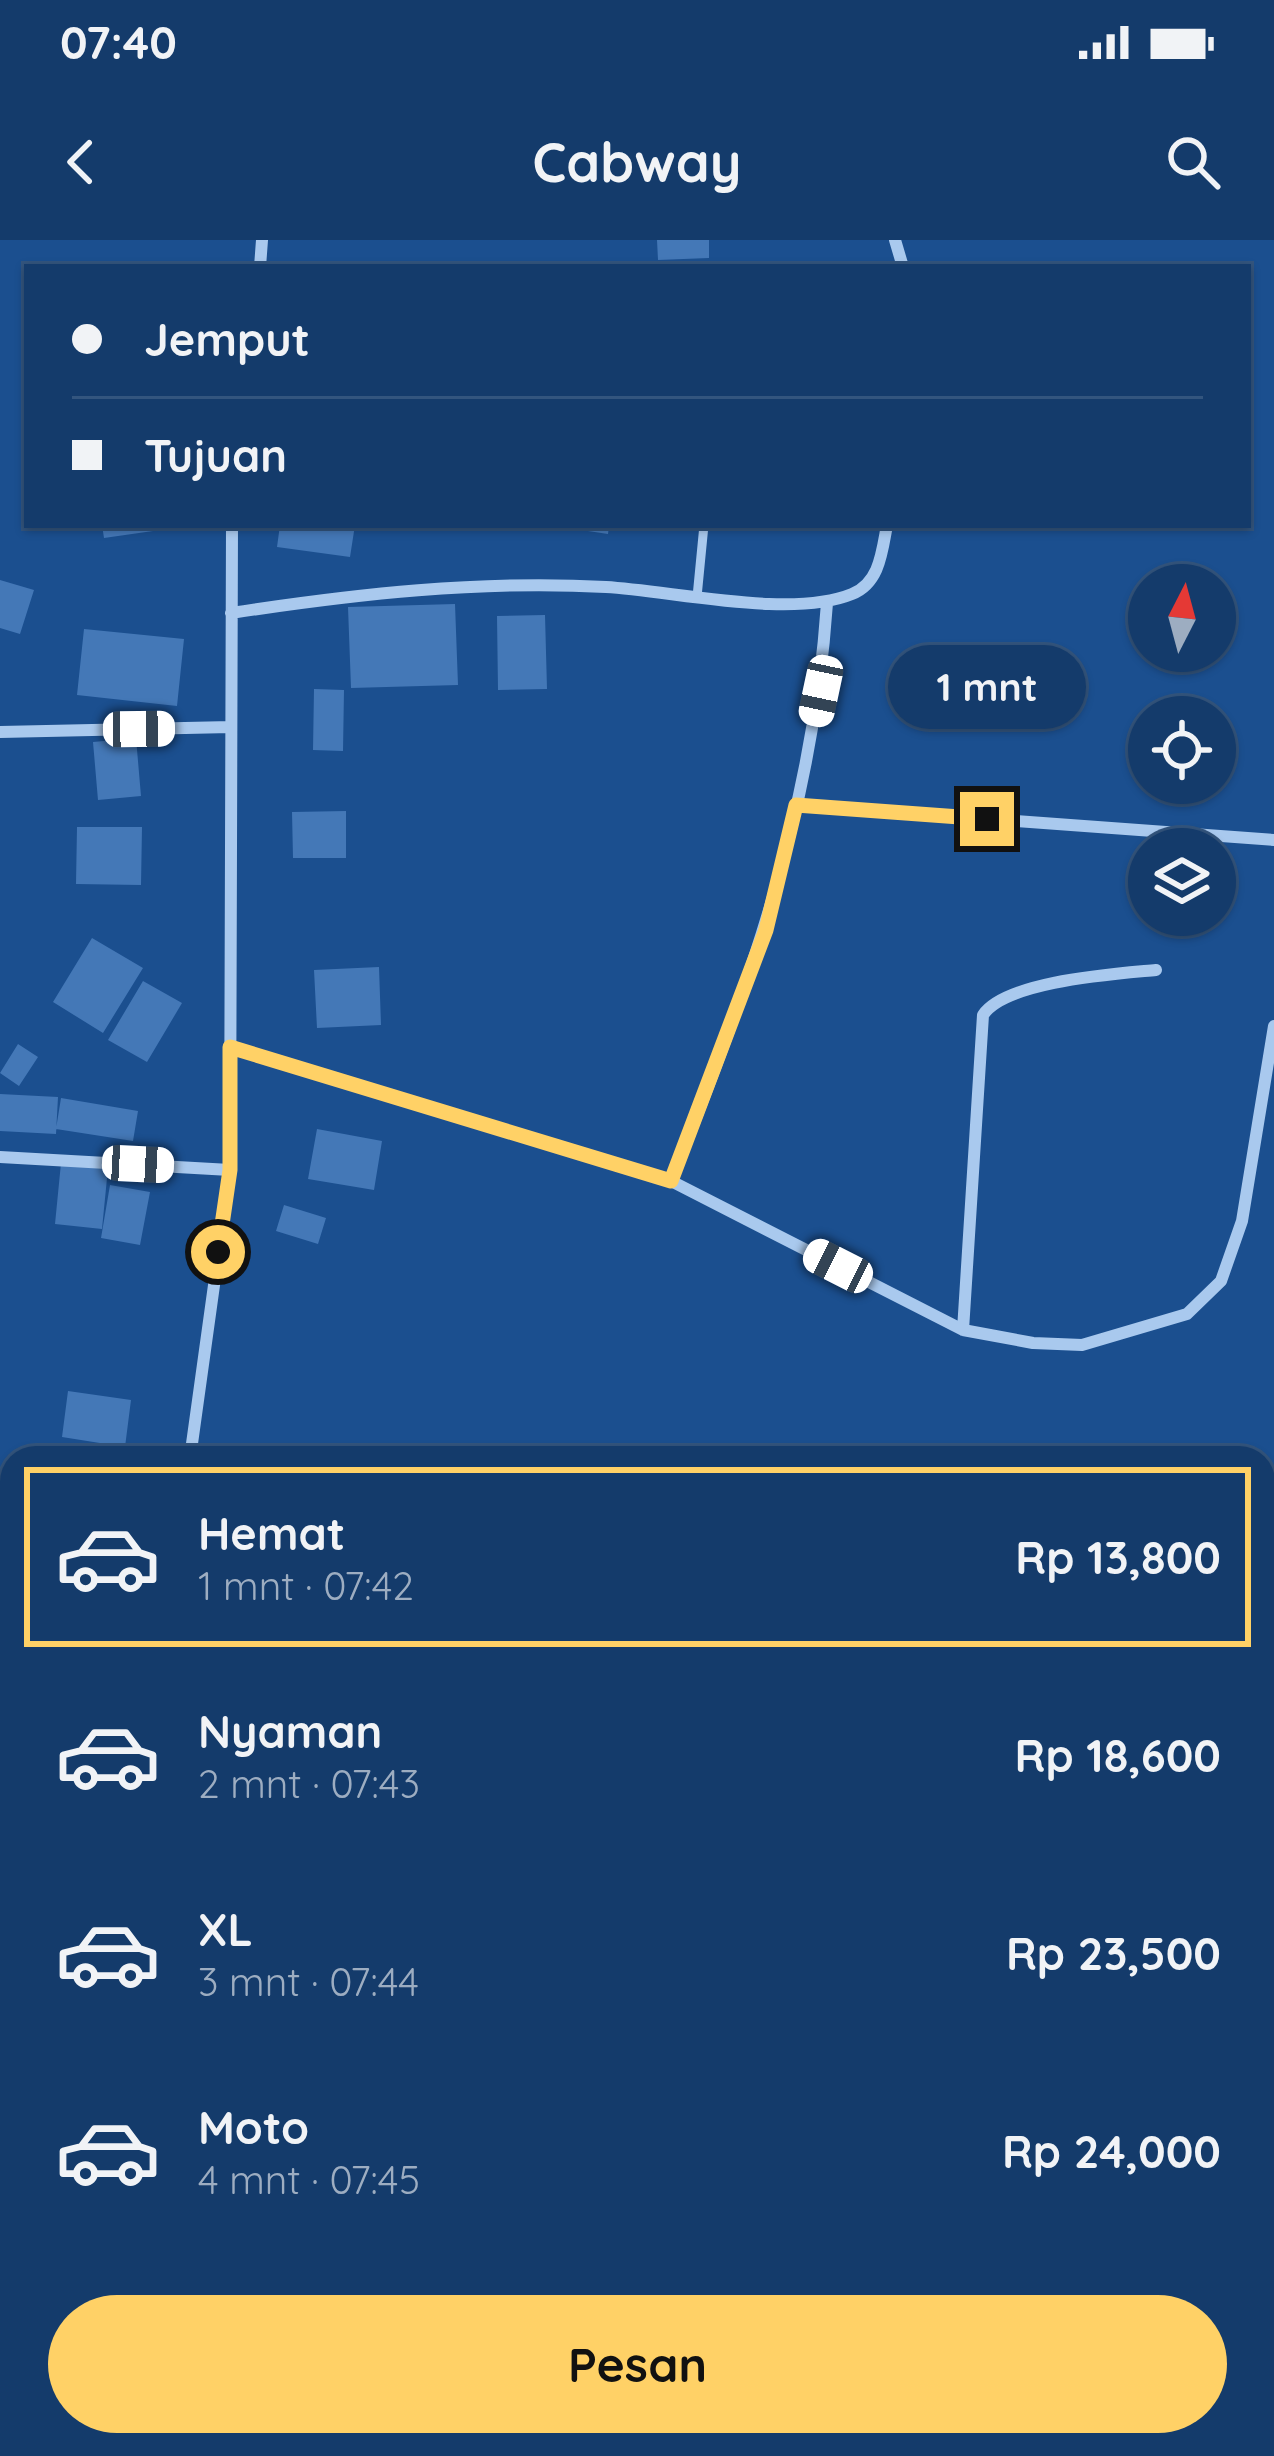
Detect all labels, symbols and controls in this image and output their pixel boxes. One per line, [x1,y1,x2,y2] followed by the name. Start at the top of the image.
[60,14,177,70] text: 07:40
[533,128,741,196] text: Cabway
[48,129,114,195] icon: back
[1160,129,1226,195] icon: search
[144,311,310,367] text: Jemput
[144,427,287,483] text: Tujuan
[1128,564,1236,672] north arrow
[1128,564,1236,936] map controls
[888,645,1086,729] callout: 1 mnt
[796,652,846,730] car
[936,662,1038,711] text: 1 mnt
[1128,696,1236,804] button: locate
[103,710,175,748] car
[960,792,1014,846] route end
[1128,828,1236,936] button: layers
[101,1144,175,1184] car
[191,1225,245,1279] route start
[798,1234,878,1298] car
[54,1503,162,1611] icon: car
[198,1505,345,1561] text: Hemat
[1015,1529,1221,1585] text: Rp 13,800
[198,1561,414,1610] text: 1 mnt · 07:42
[54,1701,162,1809] icon: car
[198,1703,382,1759] text: Nyaman
[1015,1727,1221,1783] text: Rp 18,600
[198,1759,420,1808] text: 2 mnt · 07:43
[54,1899,162,2007] icon: car
[198,1901,253,1957] text: XL
[1006,1925,1221,1981] text: Rp 23,500
[198,1957,419,2006] text: 3 mnt · 07:44
[54,2097,162,2205] icon: car
[198,2099,309,2155] text: Moto
[1002,2123,1221,2179] text: Rp 24,000
[198,2155,420,2204] text: 4 mnt · 07:45
[48,2295,1227,2433] button: Pesan

